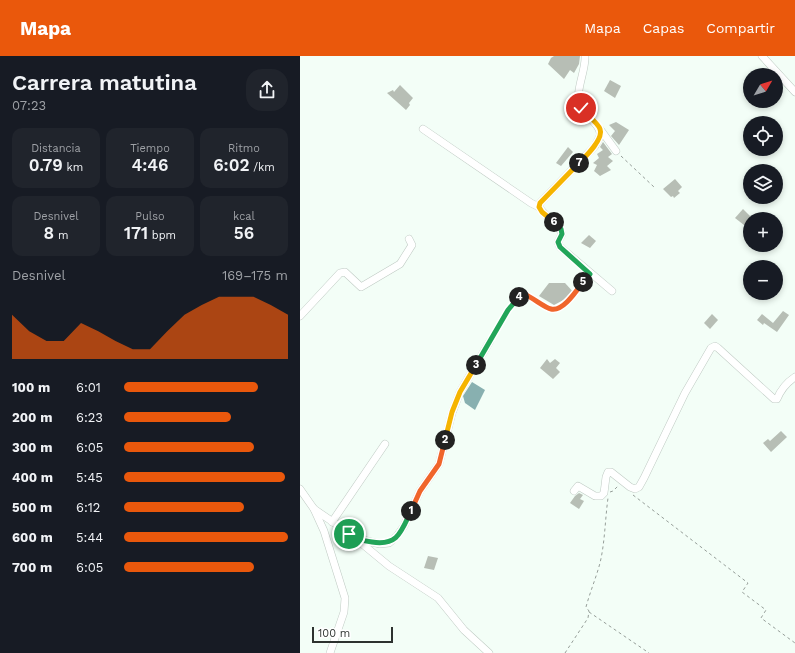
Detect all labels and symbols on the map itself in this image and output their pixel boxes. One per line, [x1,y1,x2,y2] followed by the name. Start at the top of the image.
[743,68,783,108] north arrow
[564,91,598,125] pin
[569,153,589,173] pin: 7
[544,212,564,232] pin: 6
[573,272,593,292] pin: 5
[509,287,529,307] pin: 4
[466,355,486,375] pin: 3
[435,430,455,450] pin: 2
[401,501,421,521] pin: 1
[332,517,366,551] pin
[312,625,393,644] scale bar

